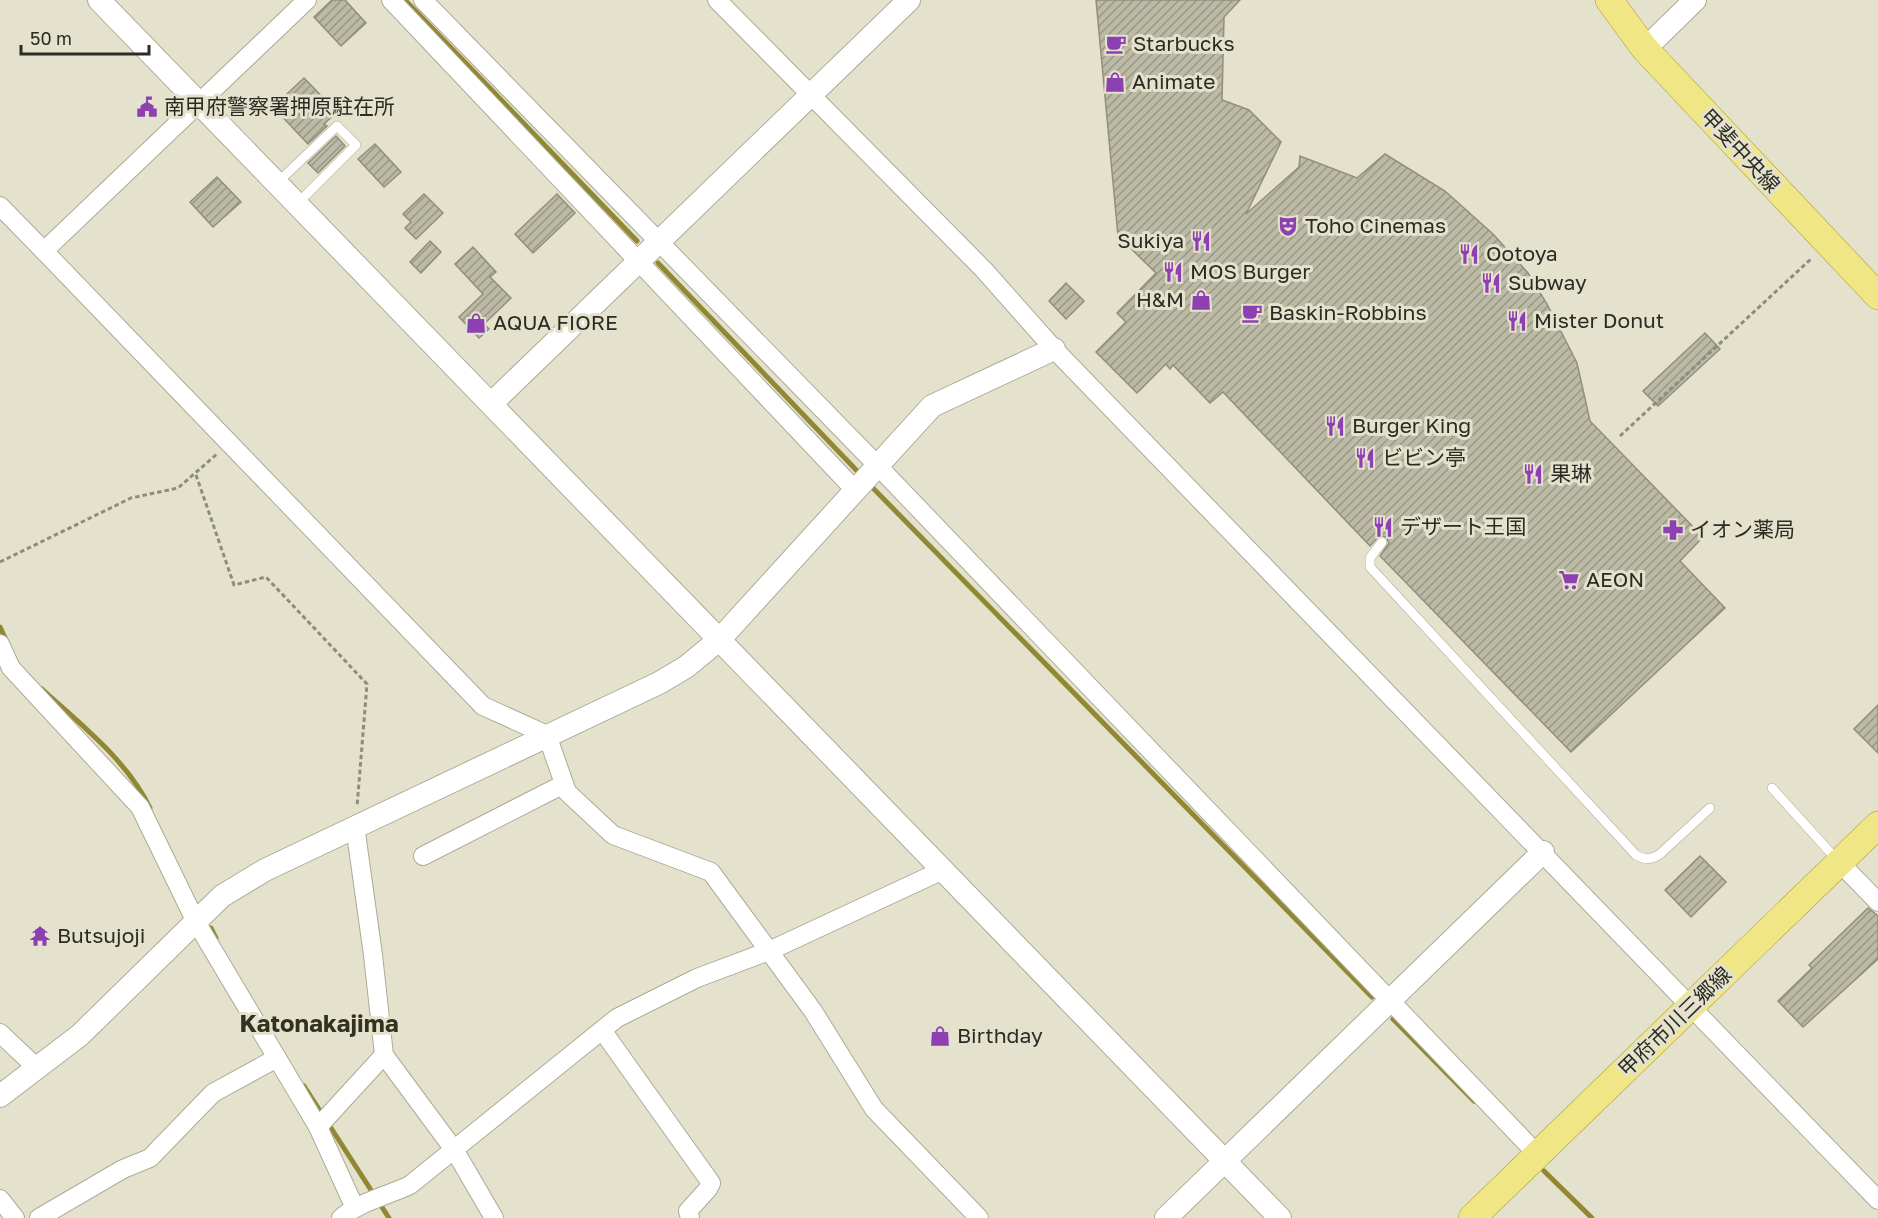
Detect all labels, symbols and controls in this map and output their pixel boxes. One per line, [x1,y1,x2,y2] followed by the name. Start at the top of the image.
[21,18,148,56] scale bar
[30,27,72,49] text: 50 m
[1133,30,1235,56] place label: Starbucks
[1104,32,1128,56] cafe icon: Starbucks
[1132,68,1215,94] place label: Animate
[1103,70,1127,94] shop icon: Animate
[164,93,395,119] place label: 南甲府警察署押原駐在所
[135,95,159,119] public building icon: 南甲府警察署押原駐在所
[1695,103,1786,198] street label: 甲斐中央線
[1305,212,1446,238] place label: Toho Cinemas
[1276,214,1300,238] theatre icon: Toho Cinemas
[1117,227,1184,253] place label: Sukiya
[1189,229,1213,253] restaurant icon: Sukiya
[1486,240,1558,266] place label: Ootoya
[1457,242,1481,266] restaurant icon: Ootoya
[1190,258,1310,284] place label: MOS Burger
[1161,260,1185,284] restaurant icon: MOS Burger
[1508,269,1587,295] place label: Subway
[1479,271,1503,295] restaurant icon: Subway
[1136,286,1184,312] place label: H&M
[1189,288,1213,312] shop icon: H&M
[1269,299,1427,325] place label: Baskin-Robbins
[1240,301,1264,325] cafe icon: Baskin-Robbins
[1534,307,1664,333] place label: Mister Donut
[493,309,618,335] place label: AQUA FIORE
[1505,309,1529,333] restaurant icon: Mister Donut
[464,311,488,335] shop icon: AQUA FIORE
[1352,412,1471,438] place label: Burger King
[1323,414,1347,438] restaurant icon: Burger King
[1382,444,1466,470] place label: ビビン亭
[1353,446,1377,470] restaurant icon: ビビン亭
[1550,460,1592,486] place label: 果琳
[1521,462,1545,486] restaurant icon: 果琳
[1400,513,1526,539] place label: デザート王国
[1371,515,1395,539] restaurant icon: デザート王国
[1690,516,1795,542] place label: イオン薬局
[1661,518,1685,542] pharmacy icon: イオン薬局
[1586,566,1644,592] place label: AEON
[1557,568,1581,592] supermarket icon: AEON
[57,922,146,948] place label: Butsujoji
[28,924,52,948] temple icon: Butsujoji
[1612,961,1736,1082] street label: 甲府市川三郷線
[239,1008,399,1037] district label: Katonakajima
[957,1022,1043,1048] place label: Birthday
[928,1024,952,1048] shop icon: Birthday

